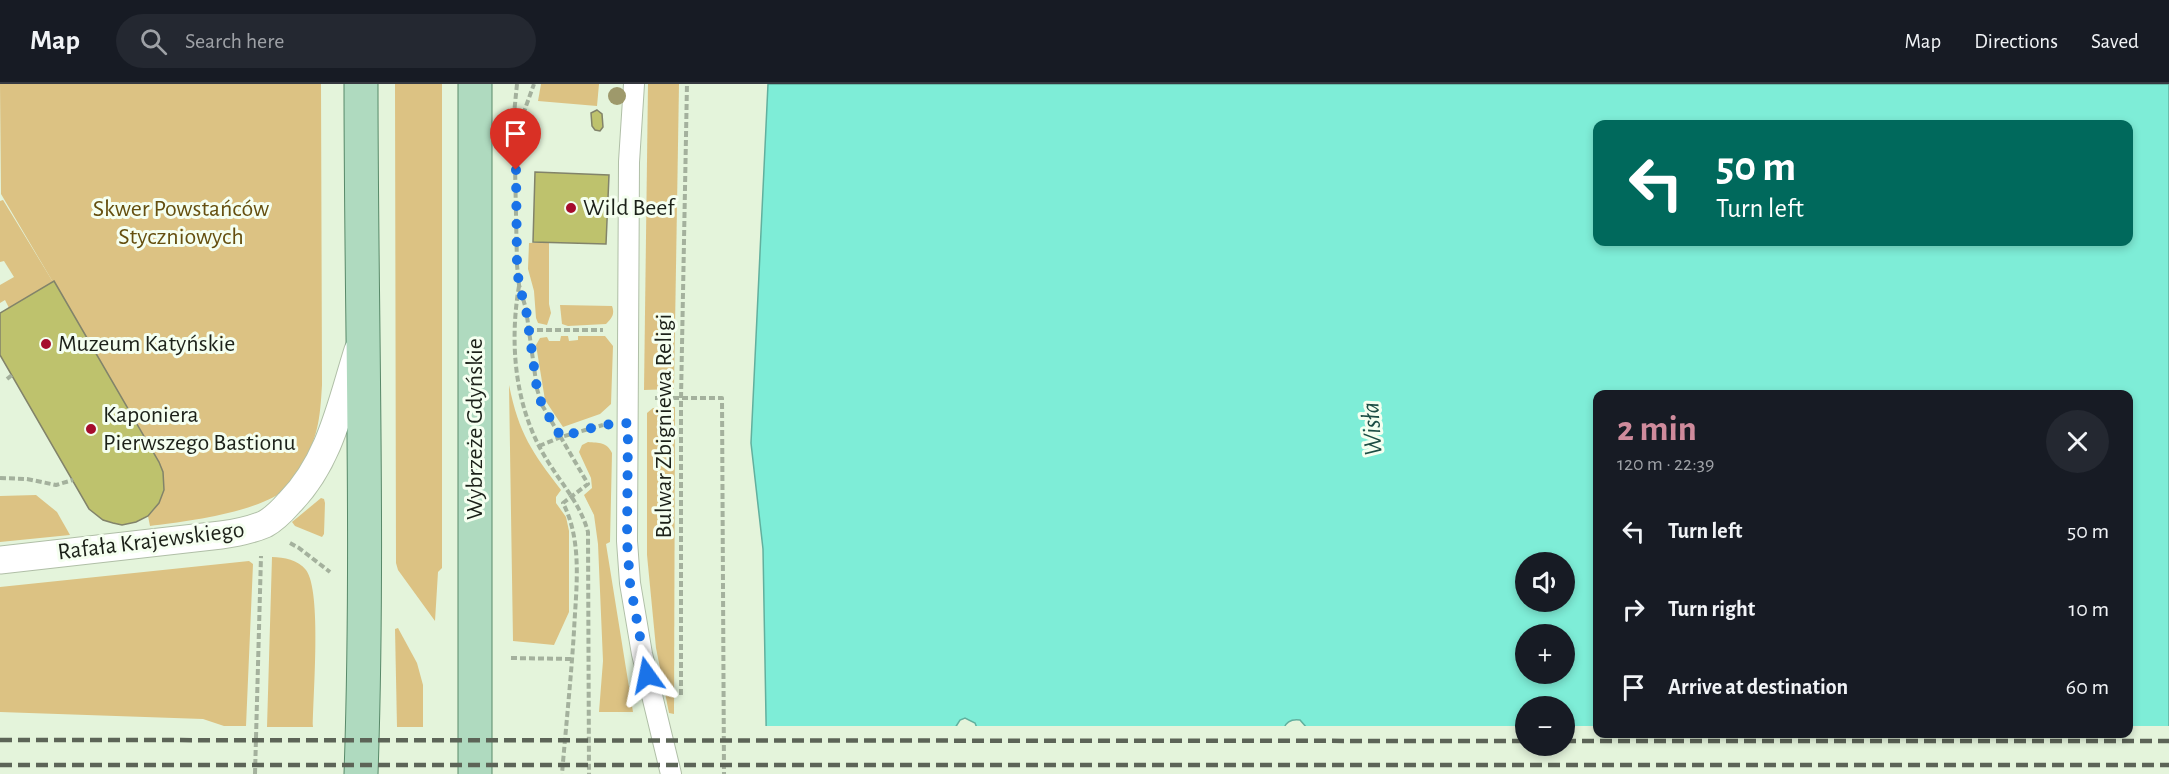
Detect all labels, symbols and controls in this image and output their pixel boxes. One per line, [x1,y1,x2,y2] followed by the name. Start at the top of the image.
[116,14,536,68] search box
[137,25,170,58] icon: search
[30,27,80,55] text: Map
[185,30,284,52] text: Search here
[1905,31,1941,52] text: Map
[1974,31,2058,52] text: Directions
[2091,31,2139,52] text: Saved
[490,108,541,170] pin
[499,117,532,150] icon: arrive
[1617,144,1695,222] icon: left
[1716,146,1796,188] text: 50 m
[1716,195,1804,222] text: Turn left
[583,196,676,220] place label: Wild Beef
[93,197,269,249] park label: Skwer Powstańców Styczniowych
[564,201,578,215] marker: Wild Beef
[652,314,676,538] street label: Bulwar Zbigniewa Religi
[58,332,235,356] place label: Muzeum Katyńskie
[39,337,53,351] marker: Muzeum Katyńskie
[463,338,487,520] street label: Wybrzeże Gdyńskie
[1357,401,1387,457] water label: Wisła
[103,403,296,455] place label: Kaponiera Pierwszego Bastionu
[2046,410,2109,473] button: close
[1617,411,1697,447] text: 2 min
[84,422,98,436] marker: Kaponiera Pierwszego Bastionu
[1617,454,1714,474] text: 120 m · 22:39
[1617,515,1650,548] icon: left
[56,518,246,564] street label: Rafała Krajewskiego
[1668,520,1742,542] text: Turn left
[2067,520,2109,542] text: 50 m
[1515,552,1575,756] map controls
[1515,552,1575,612] button: sound
[1617,593,1650,626] icon: right
[1668,598,1755,620] text: Turn right
[2069,598,2109,620] text: 10 m
[1515,624,1575,684] button: +
[615,643,679,707] position arrow
[1617,671,1650,704] icon: arrive
[1668,676,1848,698] text: Arrive at destination
[2066,676,2109,698] text: 60 m
[1515,696,1575,756] button: −

